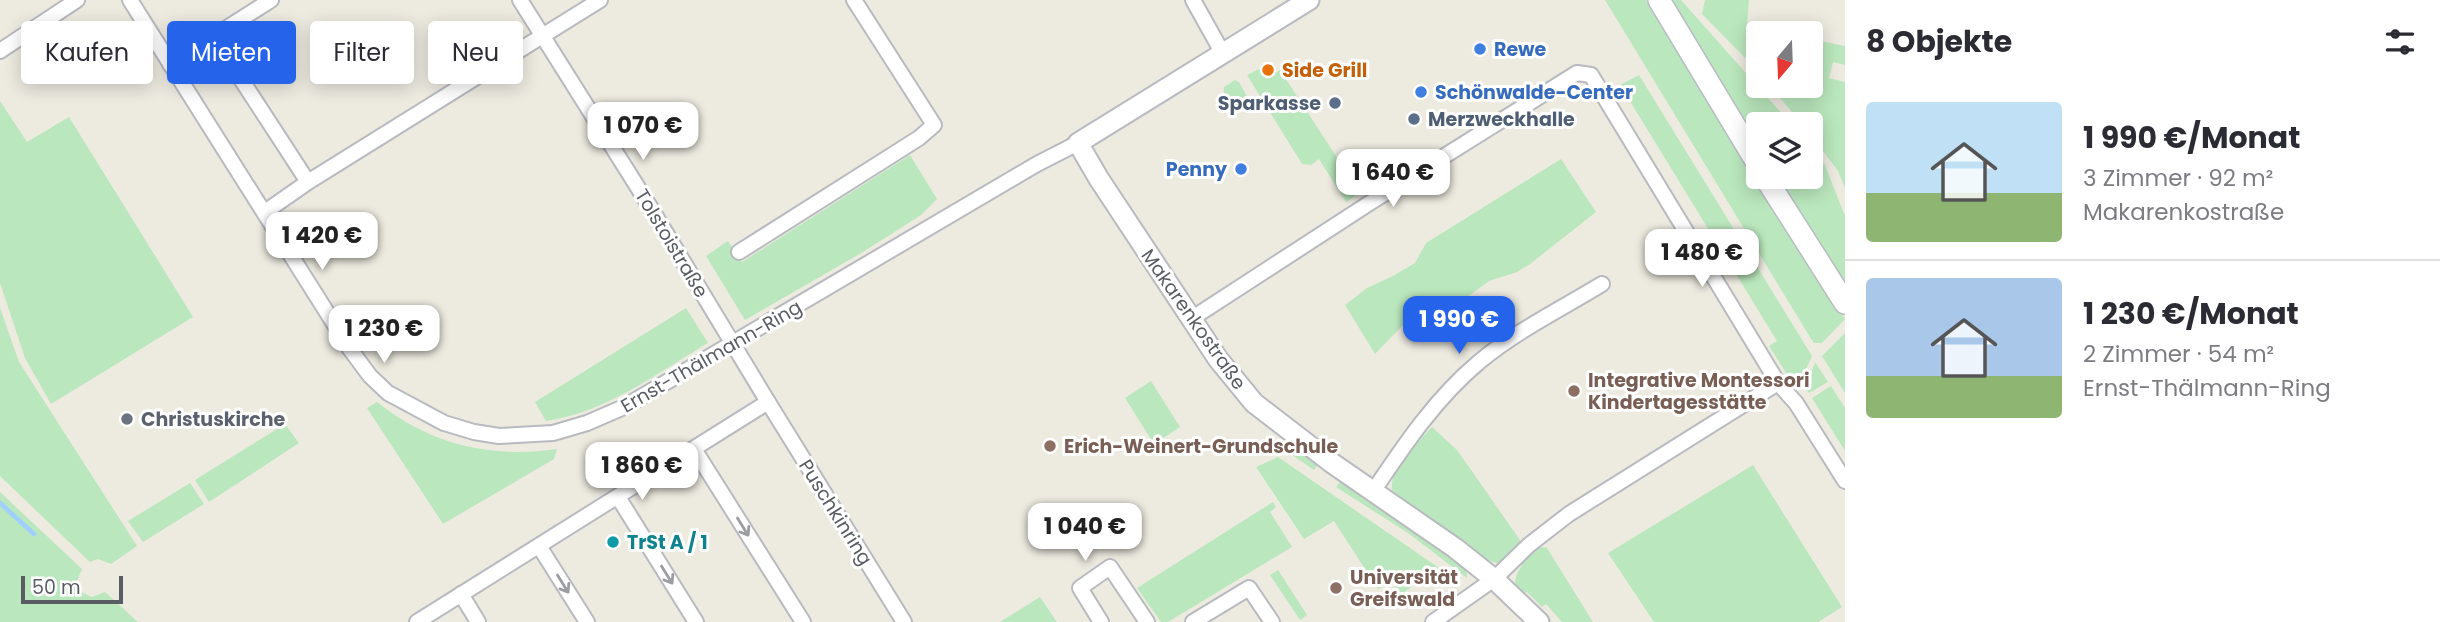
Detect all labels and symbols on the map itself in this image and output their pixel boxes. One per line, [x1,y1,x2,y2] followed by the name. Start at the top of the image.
[1746,21,1824,98] north arrow
[1494,36,1547,63] place label: Rewe
[1472,41,1488,57] marker: Rewe
[1282,57,1367,84] place label: Side Grill
[1260,62,1276,78] marker: Side Grill
[1435,79,1633,106] place label: Schönwalde-Center
[1413,84,1429,100] marker: Schönwalde-Center
[1218,90,1321,117] place label: Sparkasse
[1327,95,1343,111] marker: Sparkasse
[578,102,708,162] pin: 1 070 €
[1428,106,1575,133] place label: Merzweckhalle
[1406,111,1422,127] marker: Merzweckhalle
[1328,150,1458,209] pin: 1 640 €
[1166,156,1228,183] place label: Penny
[1233,161,1249,177] marker: Penny
[629,184,715,303] street label: Tolstoistraße
[257,212,387,272] pin: 1 420 €
[1637,230,1767,289] pin: 1 480 €
[1135,243,1252,395] street label: Makarenkostraße
[616,294,807,419] street label: Ernst-Thälmann-Ring
[1394,296,1524,356] pin: 1 990 €
[319,306,449,365] pin: 1 230 €
[1588,367,1810,416] place label: Integrative Montessori Kindertagesstätte
[1566,383,1582,399] marker: Integrative Montessori Kindertagesstätte
[141,406,286,433] place label: Christuskirche
[119,411,135,427] marker: Christuskirche
[1064,433,1338,460] place label: Erich-Weinert-Grundschule
[1042,438,1058,454] marker: Erich-Weinert-Grundschule
[577,442,707,502] pin: 1 860 €
[792,454,879,570] street label: Puschkinring
[1020,504,1150,563] pin: 1 040 €
[737,517,751,537] one-way arrow
[627,529,708,556] place label: TrSt A / 1
[605,534,621,550] marker: TrSt A / 1
[1350,564,1458,613] place label: Universität Greifswald
[660,565,674,585] one-way arrow
[21,573,122,605] scale bar
[556,574,570,594] one-way arrow
[1328,580,1344,596] marker: Universität Greifswald

